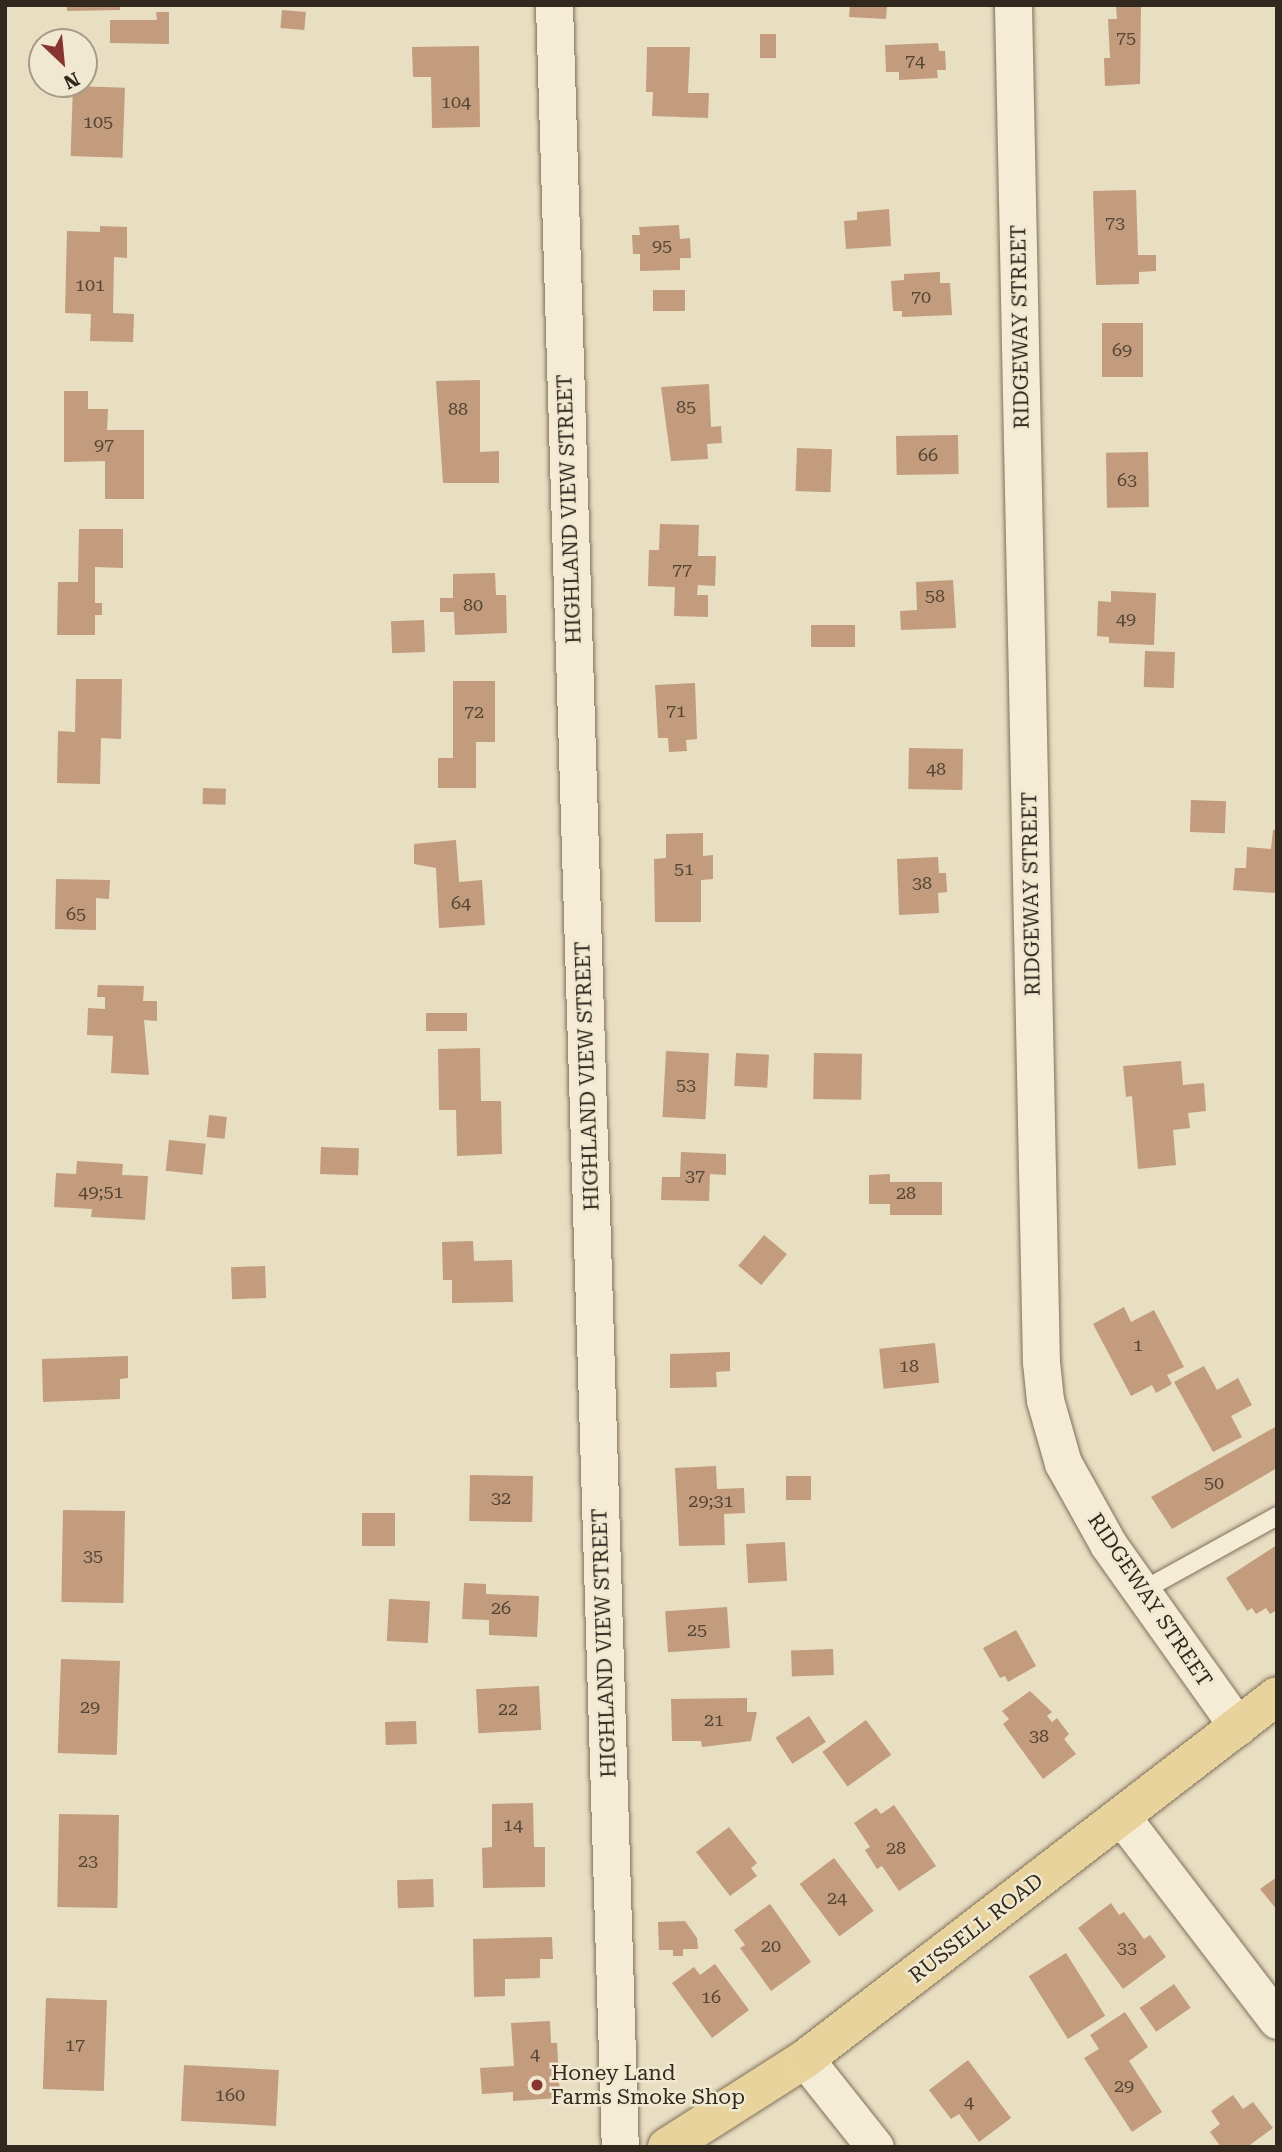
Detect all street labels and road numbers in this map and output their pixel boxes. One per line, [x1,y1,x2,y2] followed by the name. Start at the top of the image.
[1006,225,1034,429] street label: RIDGEWAY STREET
[552,374,586,644] street label: HIGHLAND VIEW STREET
[1017,792,1045,996] street label: RIDGEWAY STREET
[570,941,604,1211] street label: HIGHLAND VIEW STREET
[587,1508,621,1778] street label: HIGHLAND VIEW STREET
[1082,1508,1218,1692] street label: RIDGEWAY STREET
[904,1868,1048,1988] street label: RUSSELL ROAD

